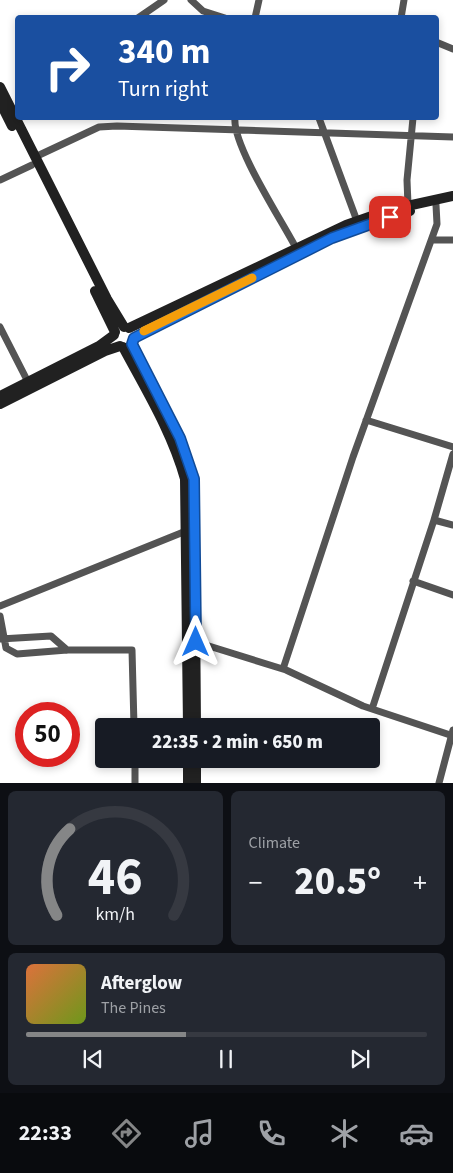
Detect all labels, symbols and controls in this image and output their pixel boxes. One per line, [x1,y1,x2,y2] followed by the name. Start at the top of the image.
[118,27,210,77] text: 340 m
[35,35,100,100] icon: right
[118,73,208,105] text: Turn right
[369,196,411,238] pin
[376,203,404,231] icon: arrive
[169,615,221,667] position arrow
[15,702,80,767] speed limit sign: 50
[152,729,323,756] text: 22:35 · 2 min · 650 m
[249,832,300,854] text: Climate
[88,841,143,915] text: 46
[294,855,381,909] text: 20.5°
[249,863,262,903] text: −
[413,863,427,903] text: +
[95,902,135,927] text: km/h
[101,970,182,997] text: Afterglow
[101,997,166,1019] text: The Pines
[79,1045,107,1073] icon: previous
[212,1045,240,1073] icon: pause
[346,1045,374,1073] icon: next
[109,1116,144,1151] icon: directions
[182,1116,217,1151] icon: music
[254,1116,289,1151] icon: phone
[327,1116,362,1151] icon: climate
[399,1116,434,1151] icon: car
[19,1117,72,1149] text: 22:33

